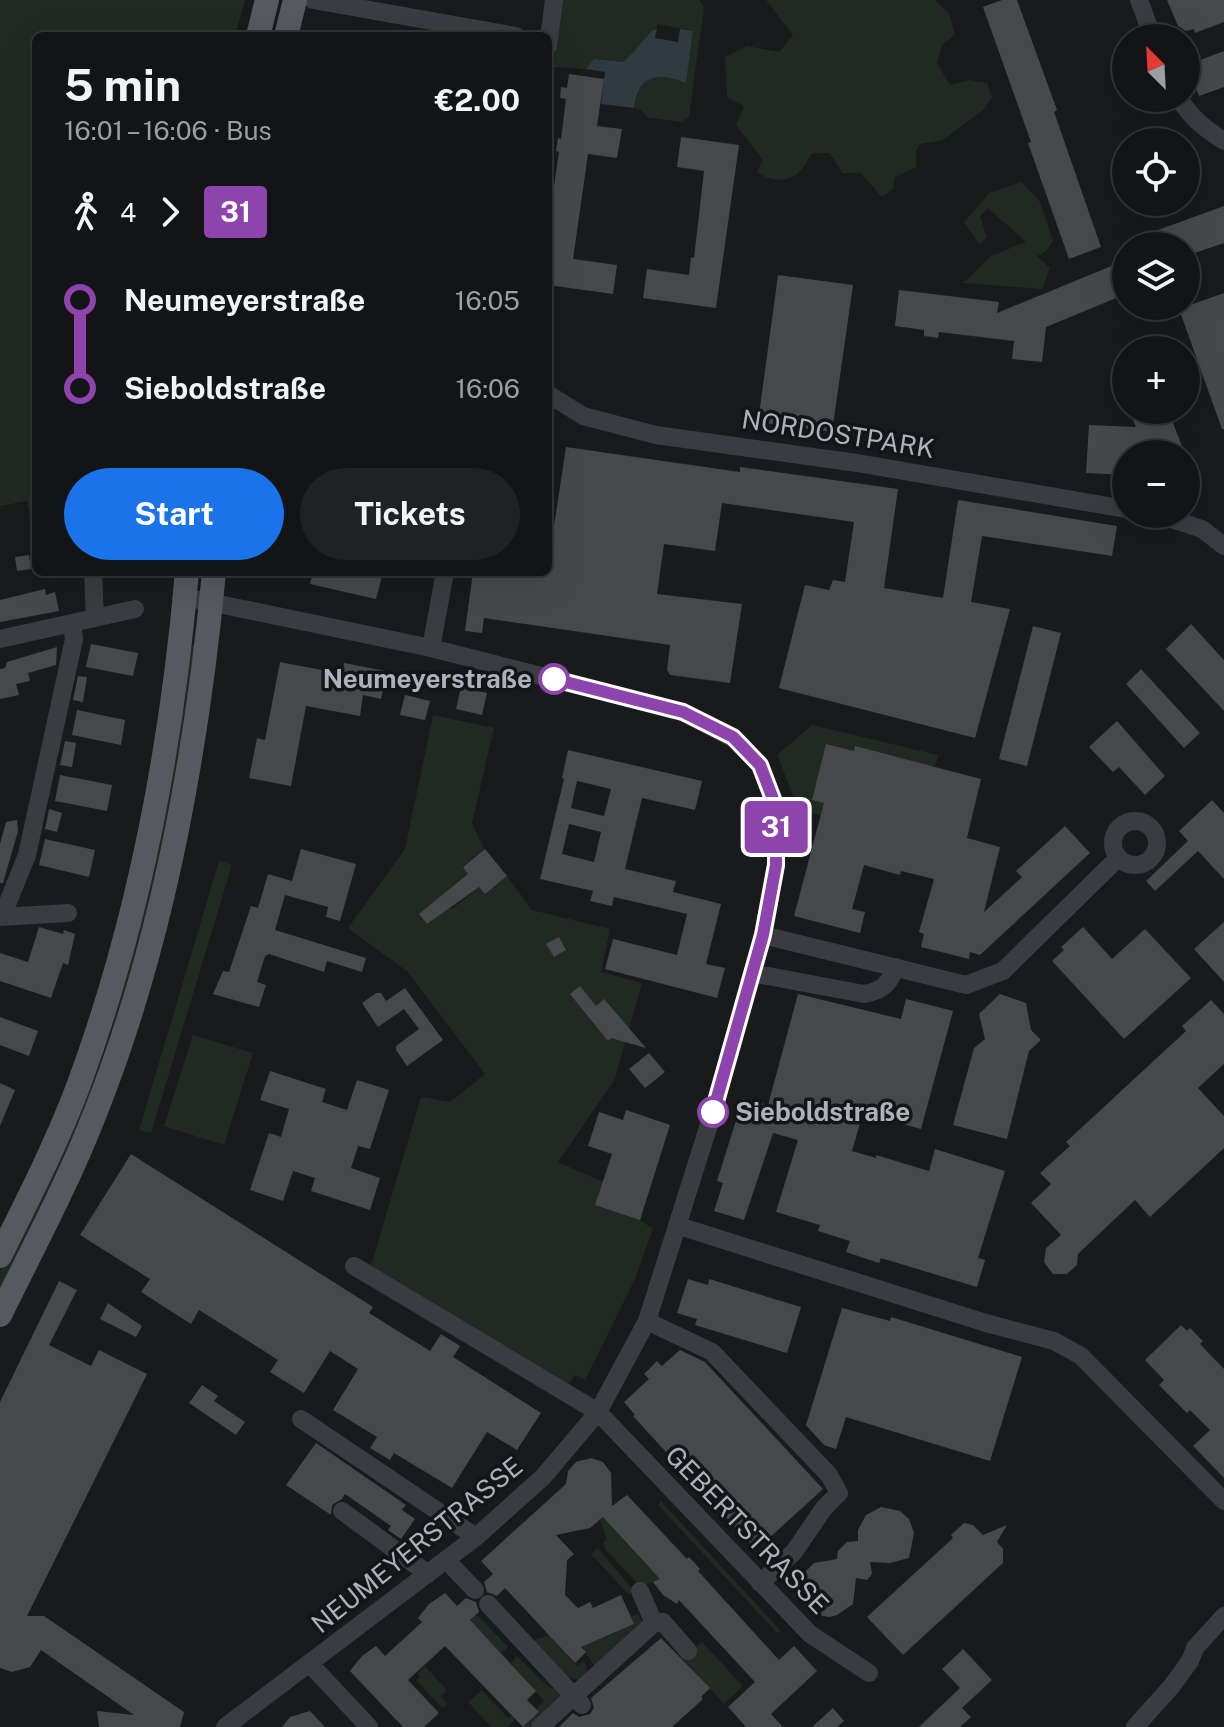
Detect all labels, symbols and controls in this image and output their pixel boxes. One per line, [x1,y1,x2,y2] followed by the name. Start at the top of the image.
[1112,24,1200,112] north arrow
[1112,24,1200,528] map controls
[64,59,181,111] text: 5 min
[435,82,520,118] text: €2.00
[64,115,272,146] text: 16:01 – 16:06 · Bus
[1112,128,1200,216] button: locate
[64,190,108,234] icon: walk
[148,190,192,234] icon: forward
[220,195,251,228] text: 31
[120,197,136,228] text: 4
[1112,232,1200,320] button: layers
[124,282,365,318] text: Neumeyerstraße
[455,285,520,316] text: 16:05
[1112,336,1200,424] button: +
[124,370,326,406] text: Sieboldstraße
[455,373,520,404] text: 16:06
[740,403,937,464] street label: NORDOSTPARK
[1112,440,1200,528] button: −
[64,468,284,560] button: Start
[300,468,520,560] button: Tickets
[323,663,532,694] place label: Neumeyerstraße
[539,664,569,694] marker: Neumeyerstraße
[740,801,812,853] line badge: 31
[761,810,791,843] text: 31
[735,1096,910,1127] place label: Sieboldstraße
[698,1097,728,1127] marker: Sieboldstraße
[659,1439,835,1620] street label: GEBERTSTRASSE
[305,1450,528,1639] street label: NEUMEYERSTRASSE

